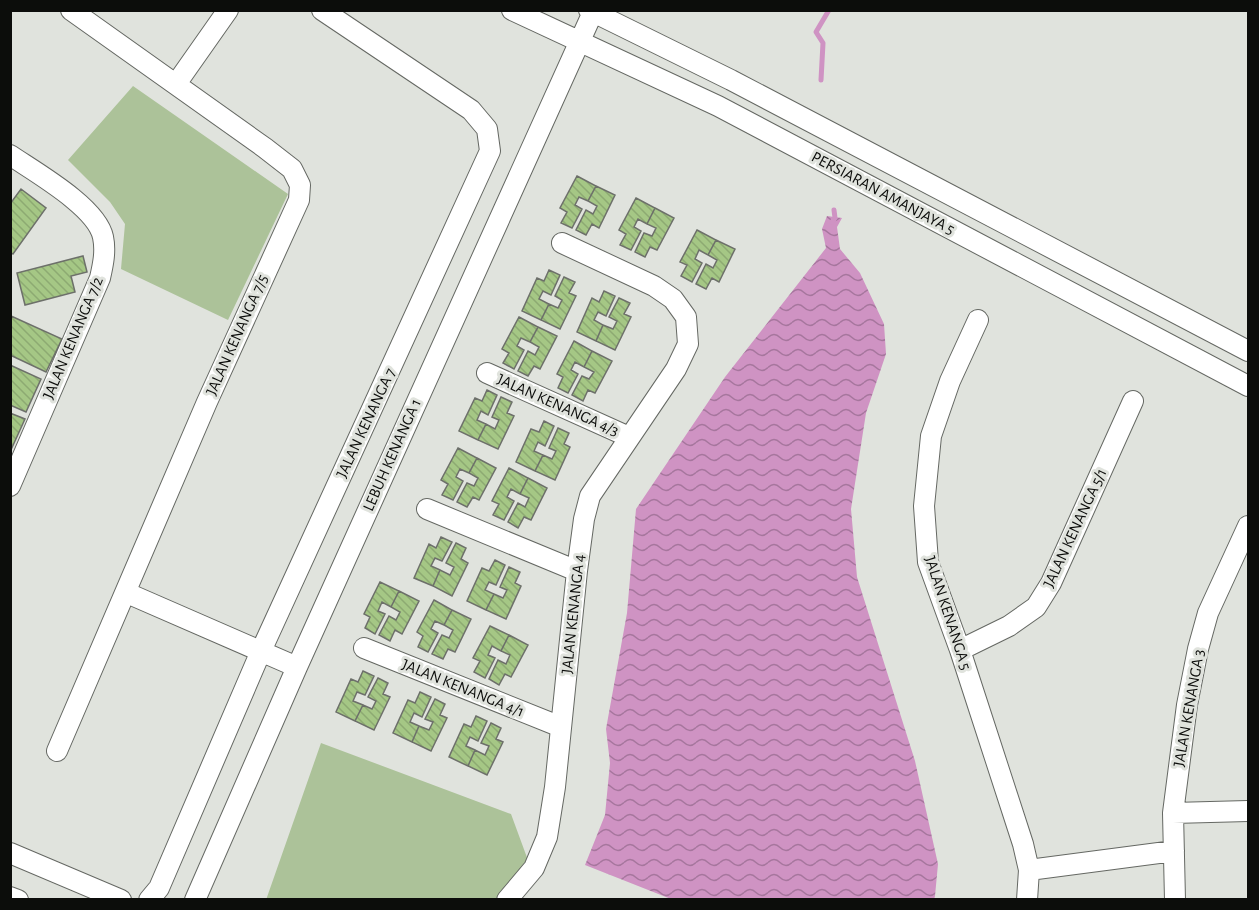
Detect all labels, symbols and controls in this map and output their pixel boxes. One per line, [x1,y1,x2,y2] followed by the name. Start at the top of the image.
[809,149,957,237] street label: PERSIARAN AMANJAYA 5
[203,272,271,398] street label: JALAN KENANGA 7/5
[40,275,106,401] street label: JALAN KENANGA 7/2
[334,365,399,480] street label: JALAN KENANGA 7
[495,371,621,439] street label: JALAN KENANGA 4/3
[360,397,424,513] street label: LEBUH KENANGA 1
[1040,466,1110,590] street label: JALAN KENANGA 5/1
[559,553,587,675] street label: JALAN KENANGA 4
[922,554,974,672] street label: JALAN KENANGA 5
[1171,648,1207,768] street label: JALAN KENANGA 3
[400,656,526,720] street label: JALAN KENANGA 4/1

